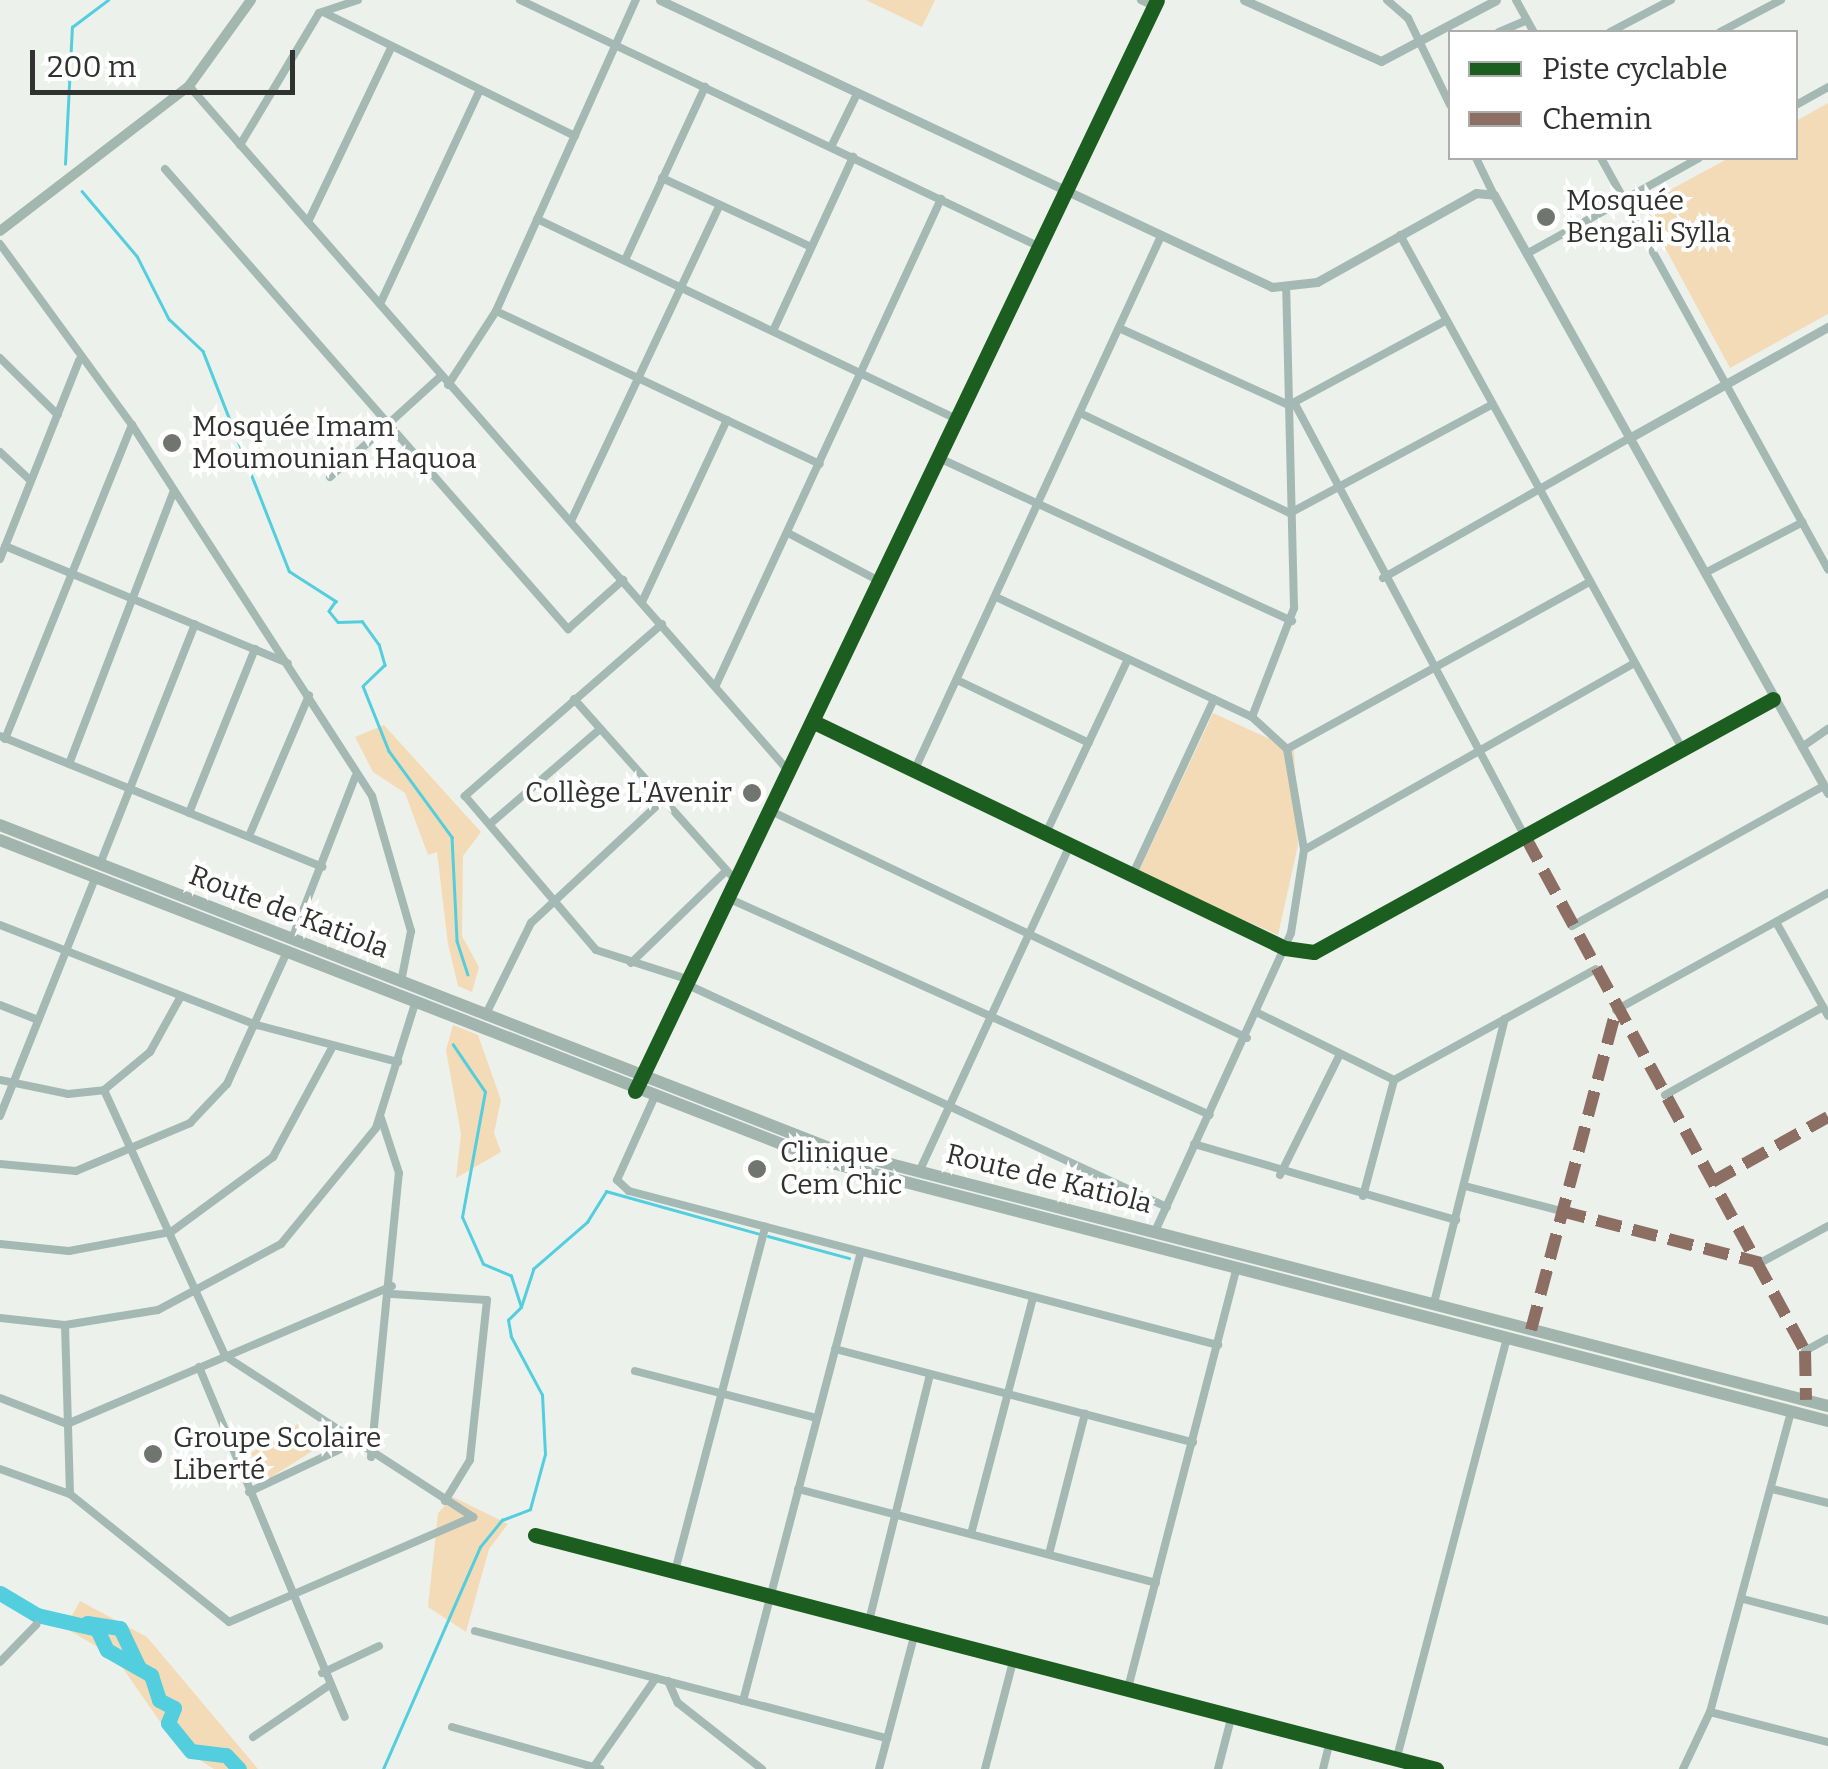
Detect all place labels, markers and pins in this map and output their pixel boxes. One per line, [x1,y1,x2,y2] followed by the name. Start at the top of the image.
[1566,184,1731,250] place label: Mosquée Bengali Sylla
[1535,206,1557,228] marker: Mosquée Bengali Sylla
[192,410,477,476] place label: Mosquée Imam Moumounian Haquoa
[161,432,183,454] marker: Mosquée Imam Moumounian Haquoa
[525,776,732,810] place label: Collège L'Avenir
[741,782,763,804] marker: Collège L'Avenir
[780,1136,902,1202] place label: Clinique Cem Chic
[744,1156,770,1182] marker: Clinique Cem Chic
[173,1421,381,1487] place label: Groupe Scolaire Liberté
[142,1443,164,1465] marker: Groupe Scolaire Liberté

